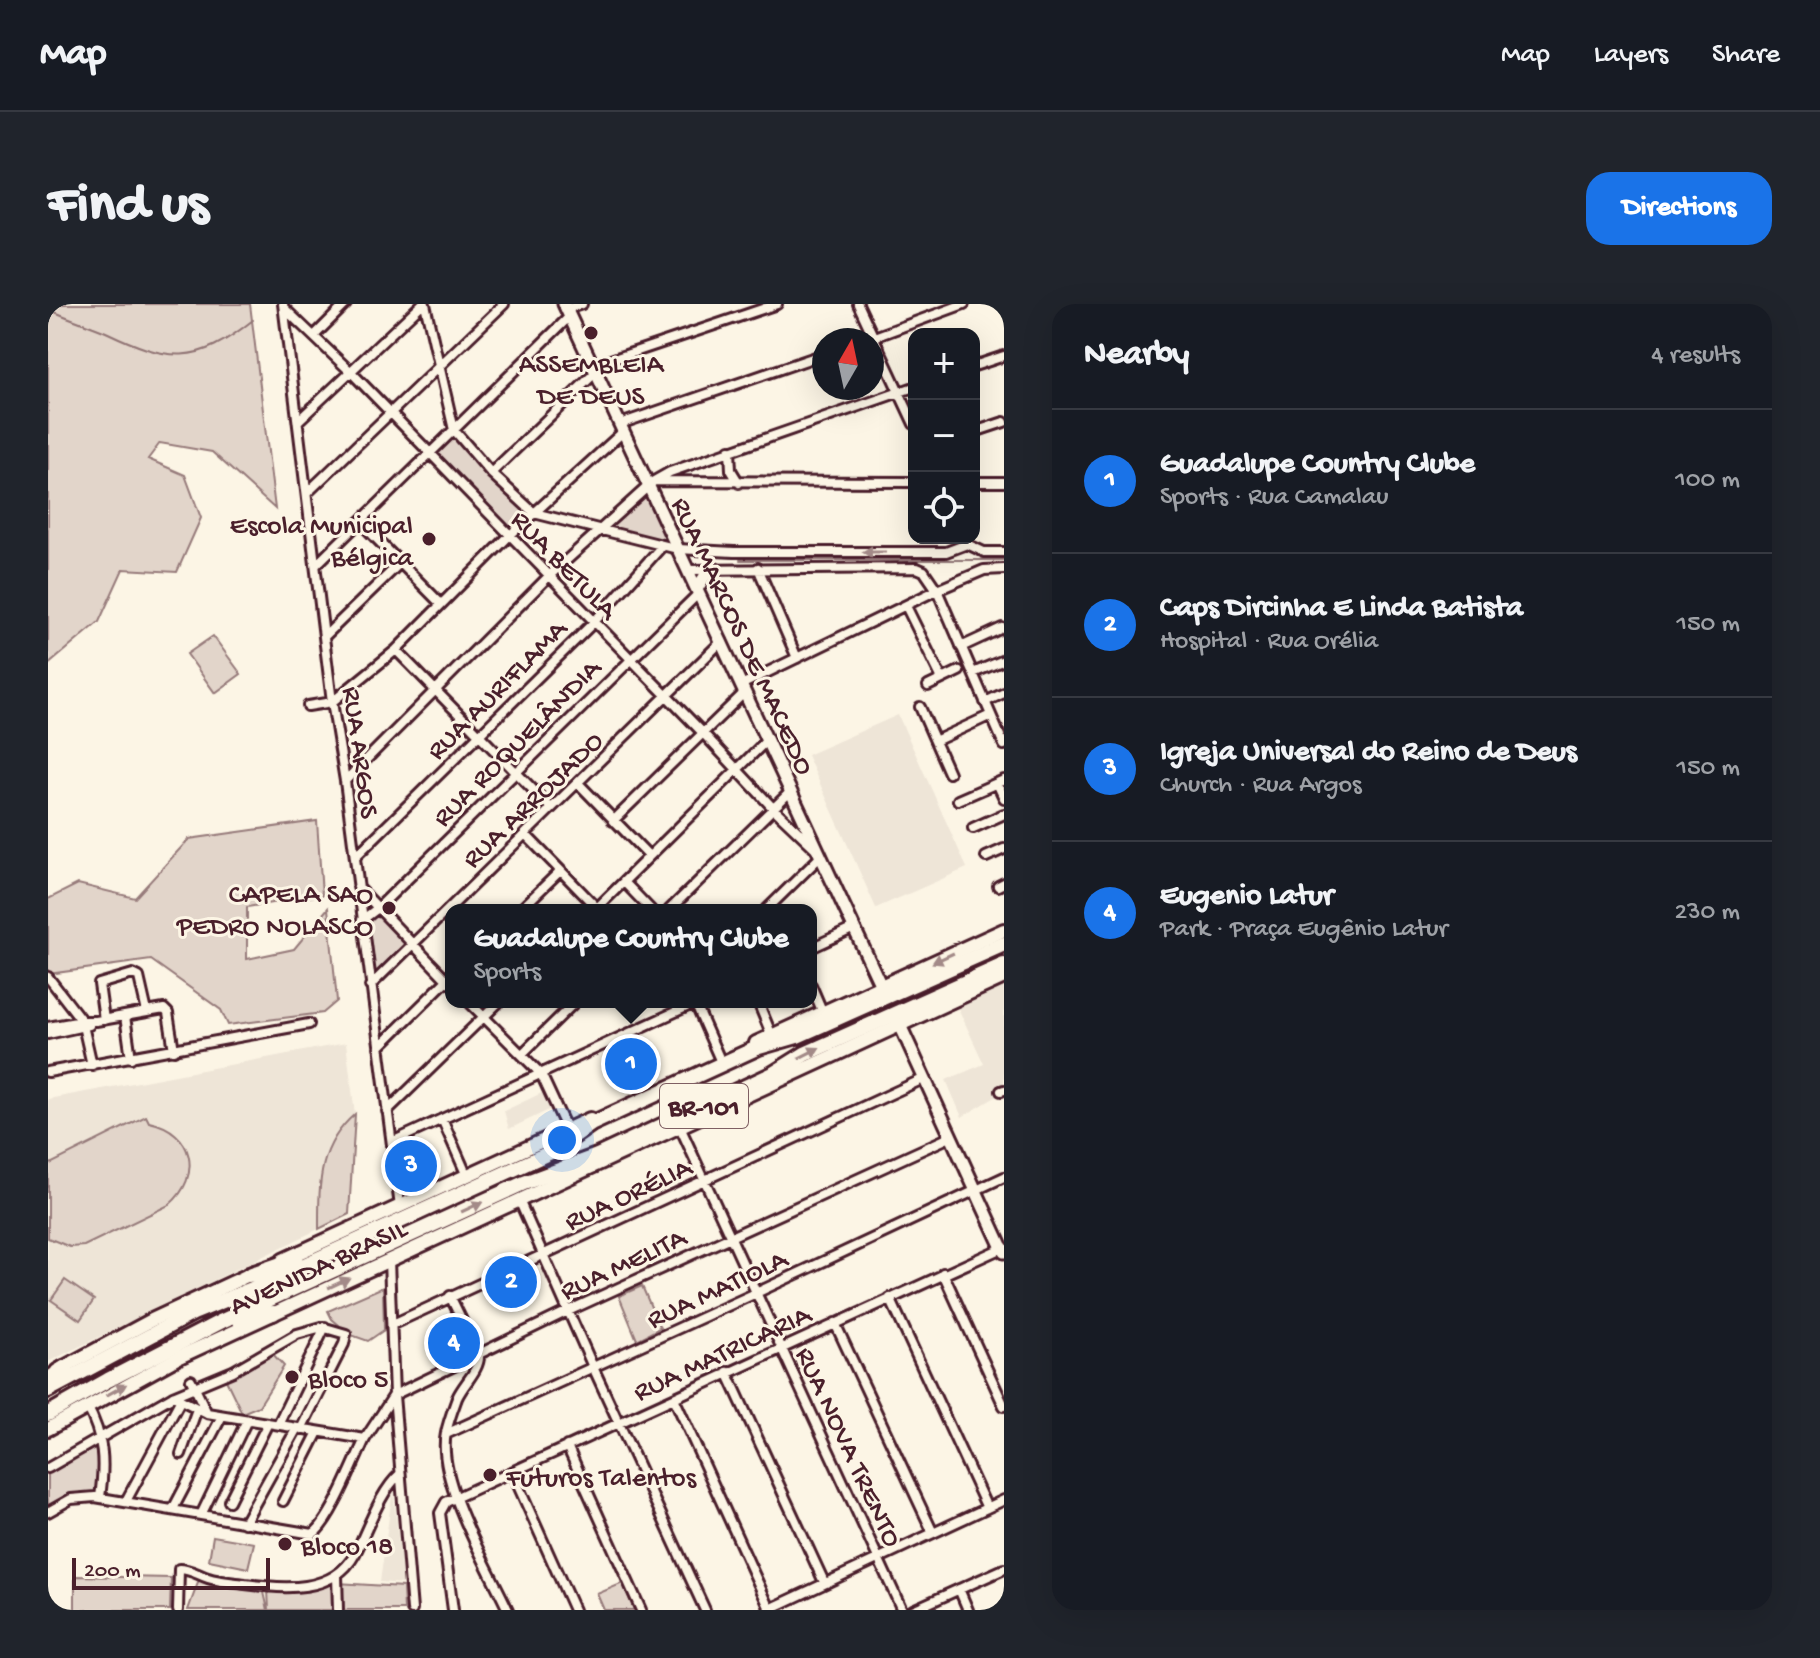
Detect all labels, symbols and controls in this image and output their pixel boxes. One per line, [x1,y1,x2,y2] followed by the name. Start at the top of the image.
[40,33,106,77] text: Map
[1501,39,1550,72] text: Map
[1594,39,1668,72] text: Layers
[1712,39,1780,72] text: Share
[1586,172,1772,245] button: Directions
[48,175,208,241] text: Find us
[582,324,600,342] marker: ASSEMBLEIA DE DEUS
[812,328,884,400] north arrow
[908,328,980,544] map controls
[908,328,980,400] button: +
[1084,336,1189,376] text: Nearby
[1651,341,1740,372] text: 4 results
[519,350,665,415] place label: ASSEMBLEIA DE DEUS
[908,400,980,472] button: −
[1160,448,1475,483] text: Guadalupe Country Clube
[1105,466,1115,497] text: 1
[1675,466,1740,497] text: 100 m
[908,472,980,544] button: locate
[1160,483,1388,514] text: Sports · Rua Camalau
[662,493,820,781] street label: RUA MARCOS DE MACEDO
[502,505,624,629] street label: RUA BETULA
[230,511,414,576] place label: Escola Municipal Bélgica
[420,530,438,548] marker: Escola Municipal Bélgica
[861,546,886,558] one-way arrow
[1160,592,1523,627] text: Caps Dircinha E Linda Batista
[1104,610,1116,641] text: 2
[1676,610,1740,641] text: 150 m
[421,613,576,768] street label: RUA AURIFLAMA
[1160,627,1378,658] text: Hospital · Rua Orélia
[427,652,610,835] street label: RUA ROQUELÂNDIA
[333,685,384,821] street label: RUA ARGOS
[457,726,612,877] street label: RUA ARROJADO
[1160,736,1577,771] text: Igreja Universal do Reino de Deus
[1103,754,1117,785] text: 3
[1676,754,1740,785] text: 150 m
[1160,771,1362,802] text: Church · Rua Argos
[176,880,373,945] place label: CAPELA SAO PEDRO NOLASCO
[1160,880,1333,915] text: Eugenio Latur
[1104,898,1116,929] text: 4
[1674,898,1740,929] text: 230 m
[380,899,398,917] marker: CAPELA SAO PEDRO NOLASCO
[445,904,817,1008] popup
[1160,915,1448,946] text: Park · Praça Eugênio Latur
[473,923,789,958] text: Guadalupe Country Clube
[931,951,954,965] one-way arrow
[473,958,541,989] text: Sports
[605,1034,657,1094] pin: 1
[798,1046,821,1059] one-way arrow
[660,1084,748,1128] road number: BR-101
[542,1120,582,1160] your location
[385,1136,437,1196] pin: 3
[560,1152,699,1240] street label: RUA ORÉLIA
[460,1200,483,1214] one-way arrow
[225,1213,414,1324] street label: AVENIDA BRASIL
[556,1222,693,1310] street label: RUA MELITA
[642,1244,795,1338] street label: RUA MATIOLA
[485,1252,537,1312] pin: 2
[327,1276,351,1290] one-way arrow
[629,1299,818,1411] street label: RUA MATRICARIA
[428,1313,480,1373] pin: 4
[786,1343,908,1553] street label: RUA NOVA TRENTO
[307,1365,388,1398] place label: Bloco 5
[283,1368,301,1386] marker: Bloco 5
[104,1383,127,1397] one-way arrow
[505,1463,697,1496] place label: Futuros Talentos
[481,1466,499,1484] marker: Futuros Talentos
[300,1532,393,1565] place label: Bloco 18
[276,1535,294,1553] marker: Bloco 18
[72,1554,270,1590] scale bar
[84,1559,141,1585] text: 200 m

